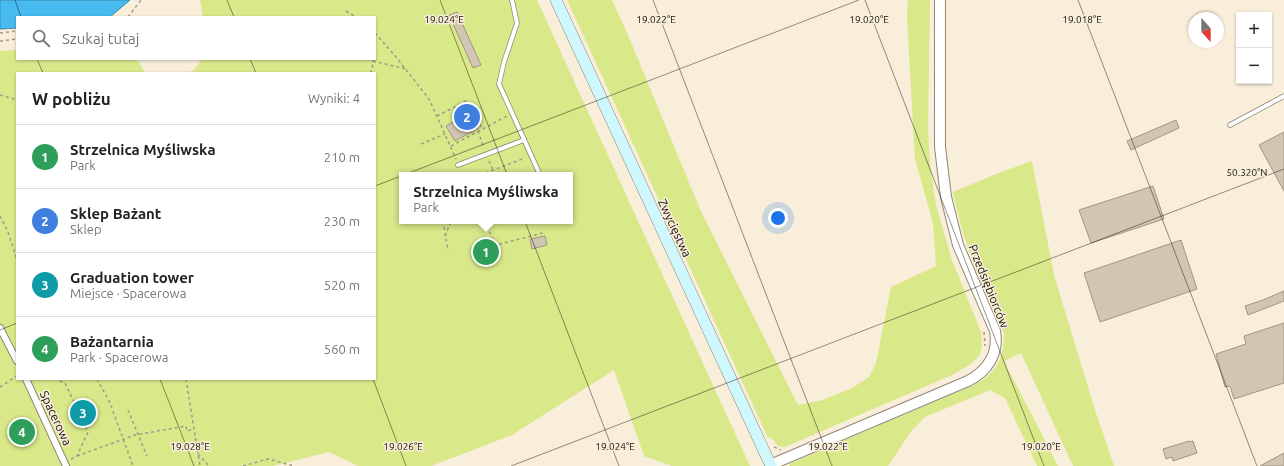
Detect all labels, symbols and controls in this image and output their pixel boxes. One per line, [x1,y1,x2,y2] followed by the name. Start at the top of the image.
[1188,12,1224,48] north arrow
[1236,12,1272,84] map controls
[1236,12,1272,48] button: +
[424,14,464,25] text: 19.024°E
[636,14,676,25] text: 19.022°E
[849,14,889,25] text: 19.020°E
[1062,14,1102,25] text: 19.018°E
[16,16,376,60] search box
[30,27,52,49] icon: search
[62,30,139,47] text: Szukaj tutaj
[1236,48,1272,84] button: −
[32,89,111,108] text: W pobliżu
[308,91,360,105] text: Wyniki: 4
[454,102,480,132] pin: 2
[70,141,216,158] text: Strzelnica Myśliwska
[41,150,49,164] text: 1
[324,150,360,164] text: 210 m
[70,158,96,172] text: Park
[1226,167,1268,178] text: 50.320°N
[399,172,573,224] popup
[413,183,559,200] text: Strzelnica Myśliwska
[656,197,694,259] street label: Zwycięstwa
[413,200,439,214] text: Park
[70,205,161,222] text: Sklep Bażant
[768,208,788,228] your location
[41,214,49,228] text: 2
[324,214,360,228] text: 230 m
[70,222,102,236] text: Sklep
[473,237,499,267] pin: 1
[966,242,1012,330] street label: Przedsiębiorców
[70,269,194,286] text: Graduation tower
[41,278,49,292] text: 3
[324,278,360,292] text: 520 m
[70,286,186,300] text: Miejsce · Spacerowa
[70,333,154,350] text: Bażantarnia
[41,342,49,356] text: 4
[324,342,360,356] text: 560 m
[70,350,169,364] text: Park · Spacerowa
[38,389,74,447] street label: Spacerowa
[70,398,96,428] pin: 3
[9,417,35,447] pin: 4
[170,441,210,452] text: 19.028°E
[383,441,423,452] text: 19.026°E
[595,441,635,452] text: 19.024°E
[808,441,848,452] text: 19.022°E
[1021,441,1061,452] text: 19.020°E

